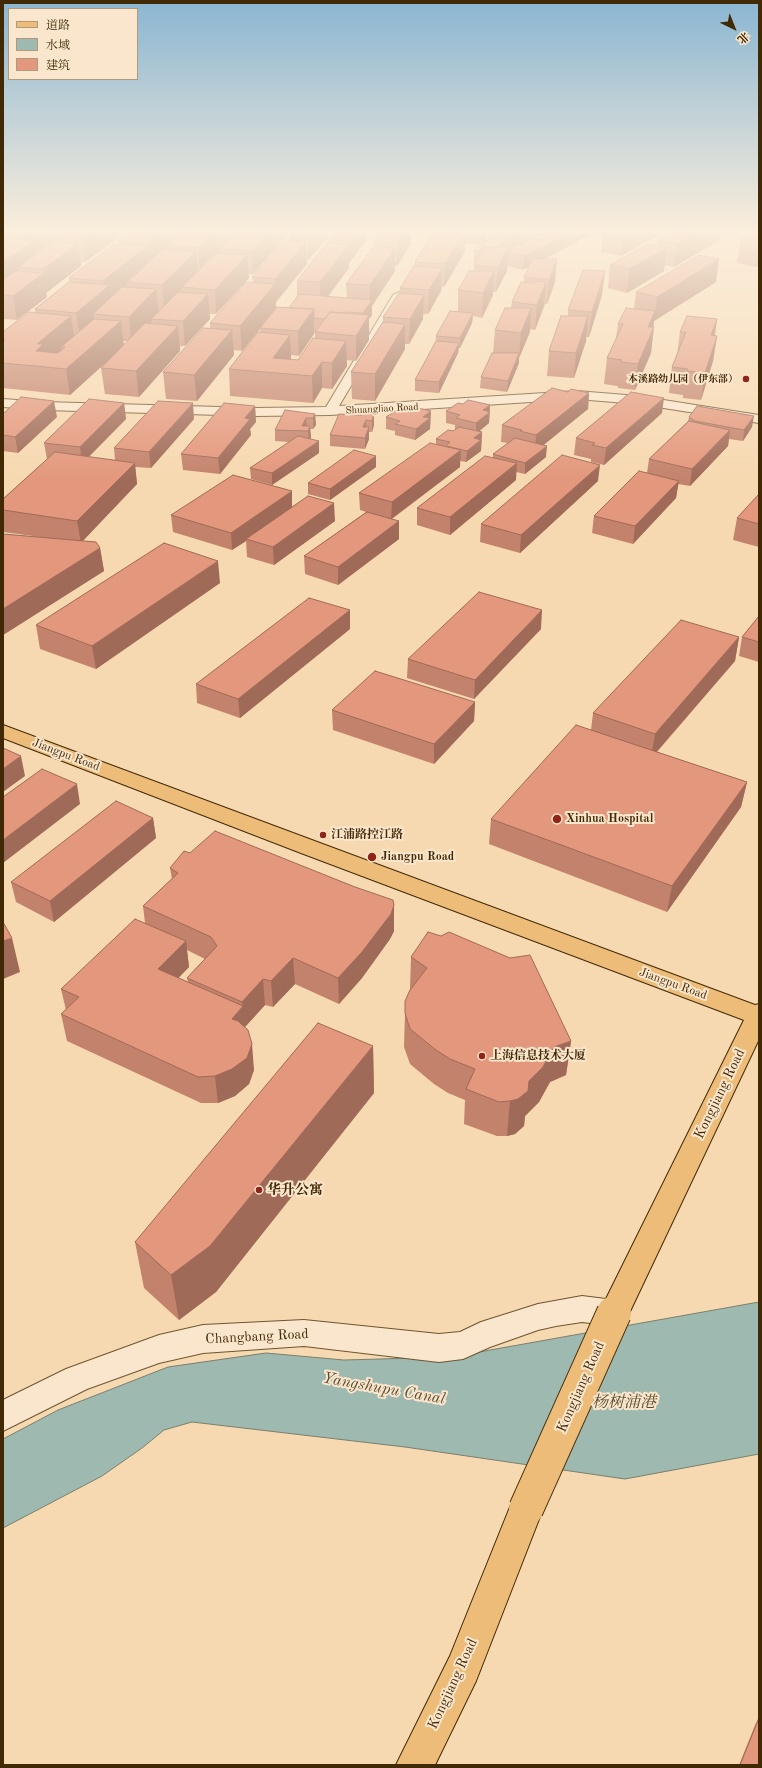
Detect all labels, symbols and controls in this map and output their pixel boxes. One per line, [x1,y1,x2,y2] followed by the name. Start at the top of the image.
[8,8,138,80] legend
[714,8,754,48] north arrow
[46,20,70,32] text: 道路
[735,29,750,45] text: 北
[46,40,70,52] text: 水域
[46,60,70,72] text: 建筑
[628,373,738,385] place label: 本溪路幼儿园（伊东部）
[741,374,751,384] marker: 本溪路幼儿园（伊东部）
[345,401,419,417] street label: Shuangliao Road
[30,735,102,775] street label: Jiangpu Road
[566,812,653,826] place label: Xinhua Hospital
[551,813,563,825] marker: Xinhua Hospital
[331,828,403,842] place label: 江浦路控江路
[318,830,328,840] marker: 江浦路控江路
[381,850,454,864] place label: Jiangpu Road
[366,851,378,863] marker: Jiangpu Road
[637,965,709,1003] street label: Jiangpu Road
[691,1046,749,1142] street label: Kongjiang Road
[490,1049,586,1063] place label: 上海信息技术大厦
[477,1051,487,1061] marker: 上海信息技术大厦
[267,1182,323,1198] place label: 华升公寓
[254,1185,264,1195] marker: 华升公寓
[205,1326,309,1348] street label: Changbang Road
[553,1339,609,1435] street label: Kongjiang Road
[321,1369,447,1409] water label: Yangshupu Canal
[592,1393,656,1413] water label: 杨树浦港
[425,1636,481,1732] street label: Kongjiang Road

